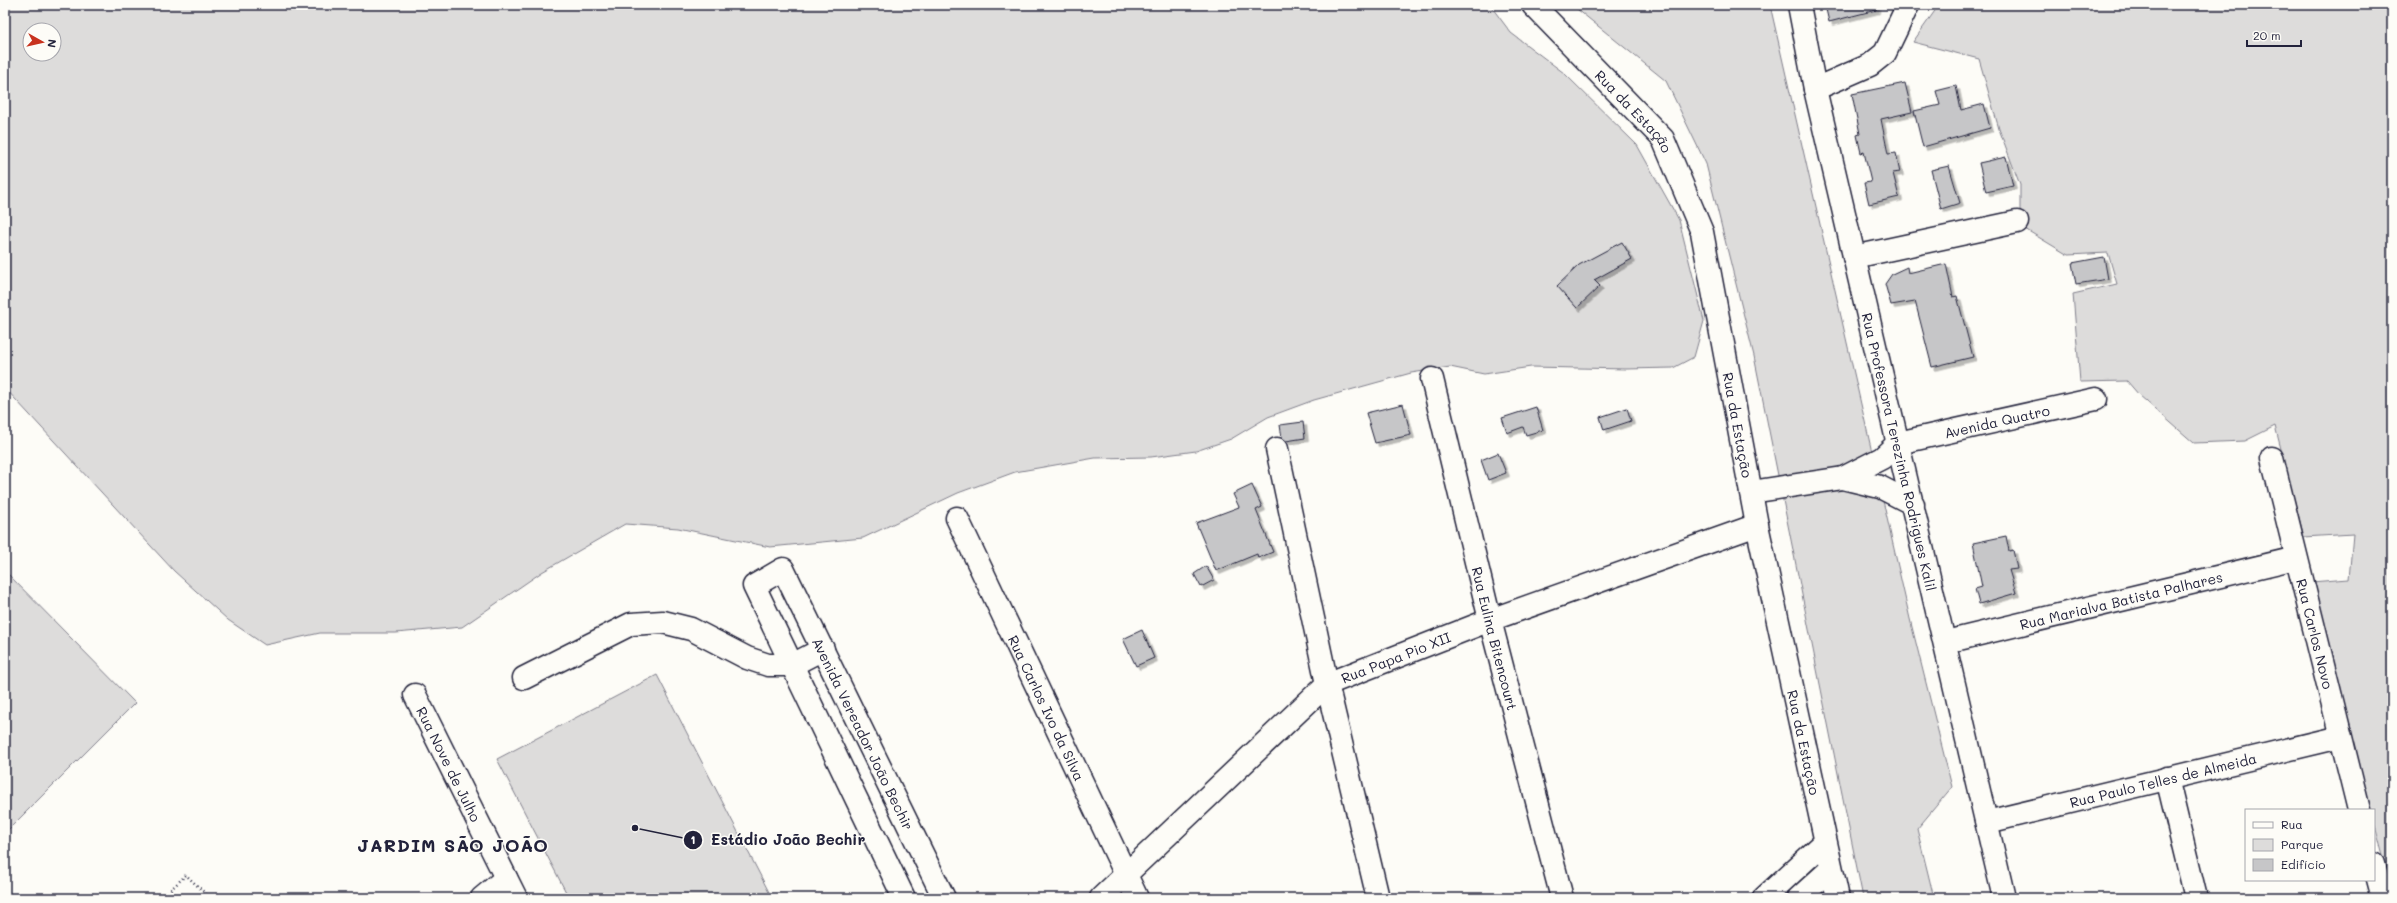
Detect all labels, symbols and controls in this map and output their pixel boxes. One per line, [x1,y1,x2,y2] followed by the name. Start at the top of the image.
[22,22,62,62] north arrow
[2247,22,2301,48] scale bar
[2253,27,2281,43] text: 20 m
[44,38,60,49] text: N
[1591,65,1677,155] street label: Rua da Estação
[1858,311,1941,593] street label: Rua Professora Terezinha Rodrigues Kalil
[1719,371,1757,479] street label: Rua da Estação
[1942,400,2051,442] street label: Avenida Quatro
[1468,565,1522,712] street label: Rua Eulina Bitencourt
[2018,566,2224,634] street label: Rua Marialva Batista Palhares
[2293,577,2338,691] street label: Rua Carlos Novo
[1338,627,1453,687] street label: Rua Papa Pio XII
[1004,632,1090,784] street label: Rua Carlos Ivo da Silva
[808,634,919,833] street label: Avenida Vereador João Bechir
[1784,688,1825,797] street label: Rua da Estação
[413,703,486,825] street label: Rua Nove de Julho
[2068,748,2258,811] street label: Rua Paulo Telles de Almeida
[2245,809,2375,881] legend
[2281,816,2303,832] text: Rua
[683,827,873,854] callout: Estádio João Bechir
[711,829,865,849] text: Estádio João Bechir
[690,831,696,847] text: 1
[357,833,549,857] district label: JARDIM SÃO JOÃO
[2281,836,2324,852] text: Parque
[2281,856,2325,872] text: Edifício

